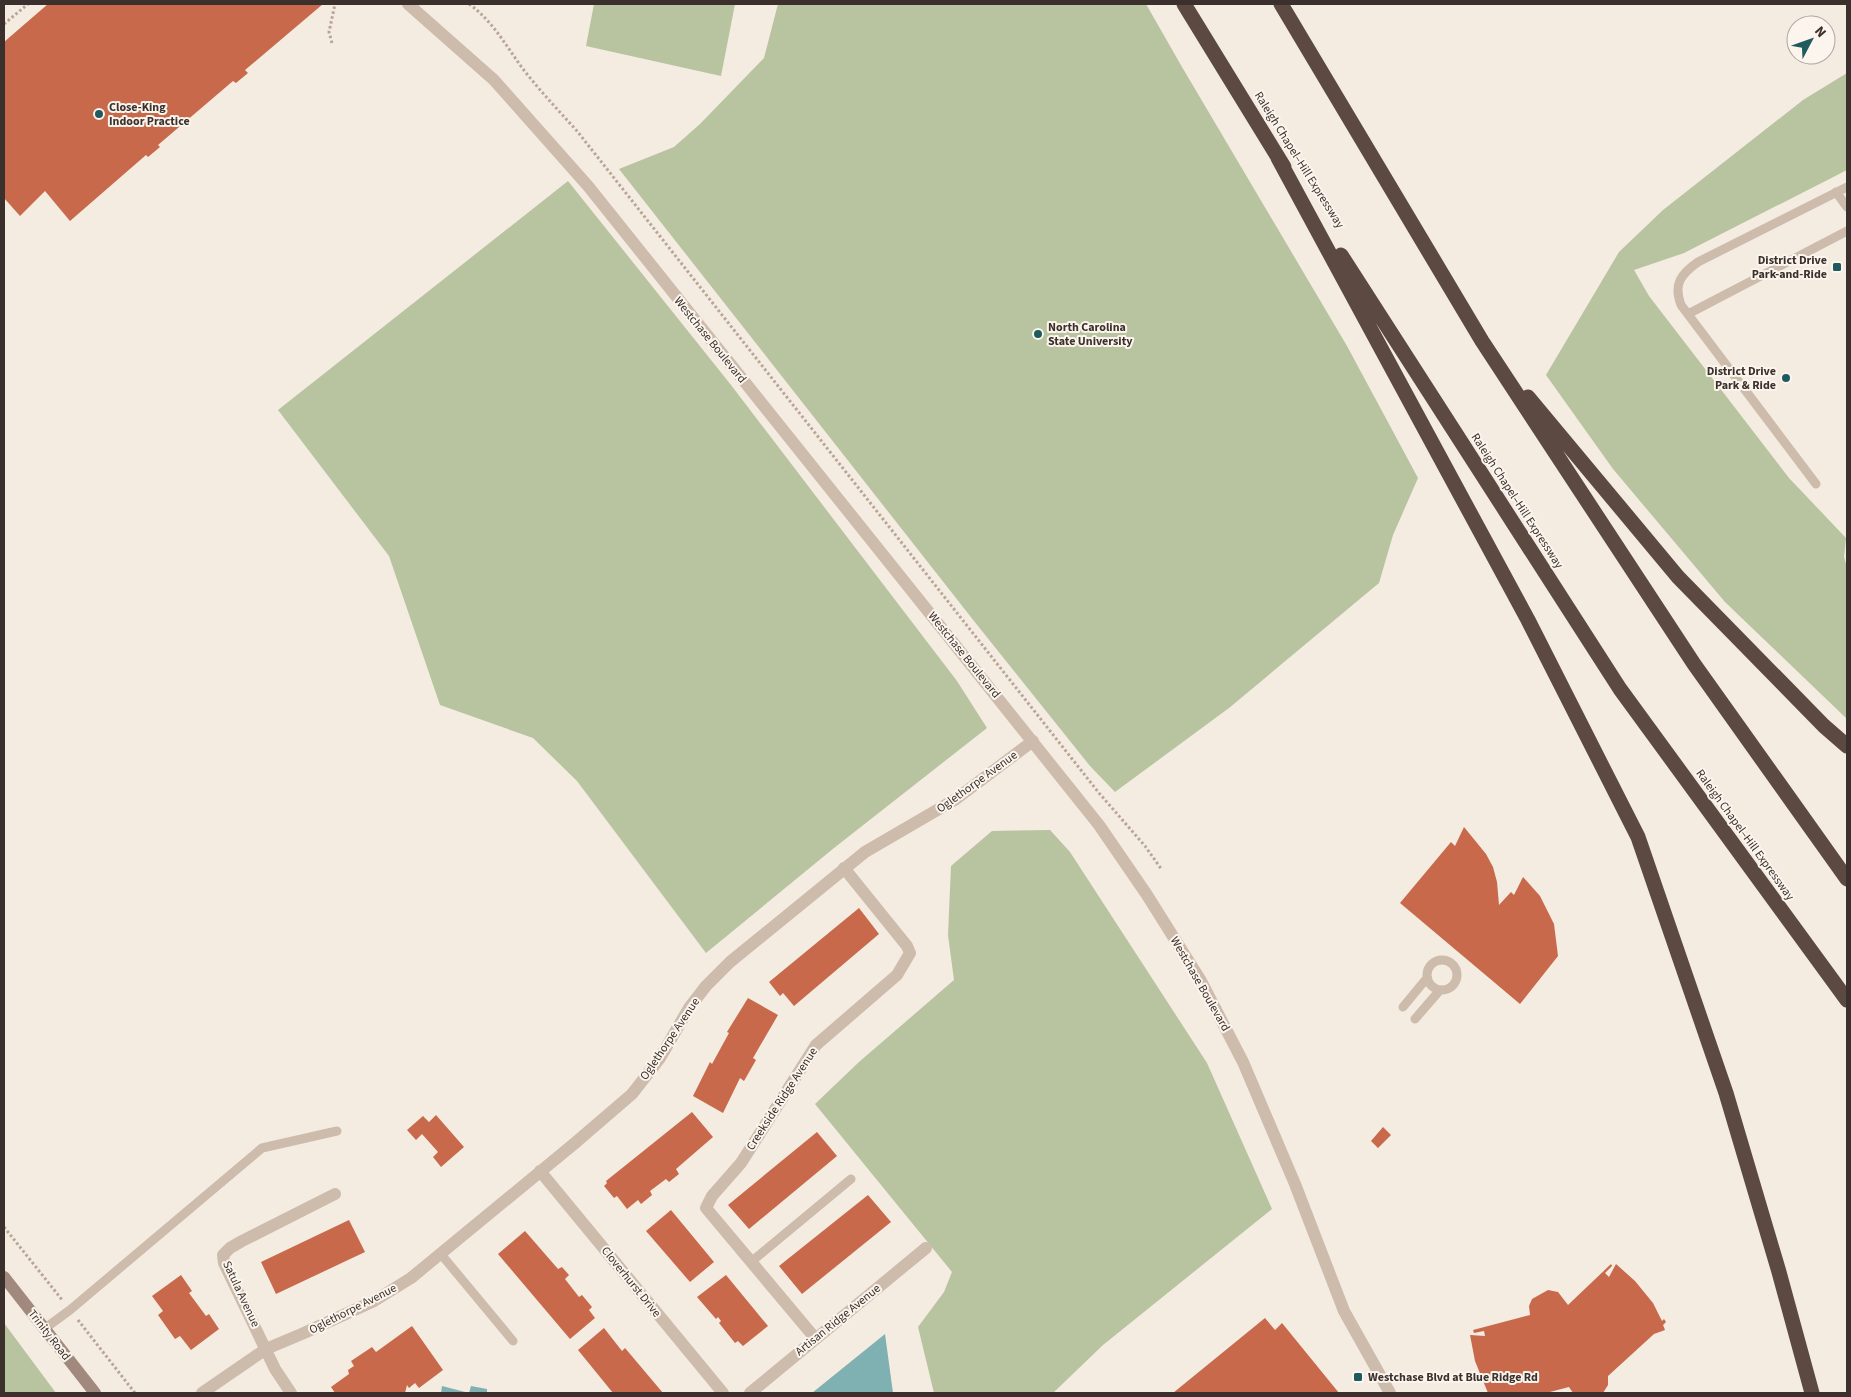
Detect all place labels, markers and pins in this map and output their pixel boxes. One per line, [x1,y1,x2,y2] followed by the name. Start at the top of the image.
[109,99,190,130] place label: Close-King Indoor Practice
[93,108,105,120] marker: Close-King Indoor Practice
[1752,252,1827,283] place label: District Drive Park-and-Ride
[1831,261,1843,273] marker: District Drive Park-and-Ride
[1048,319,1133,350] place label: North Carolina State University
[1032,328,1044,340] marker: North Carolina State University
[1707,363,1776,394] place label: District Drive Park & Ride
[1780,372,1792,384] marker: District Drive Park & Ride
[1368,1369,1538,1386] place label: Westchase Blvd at Blue Ridge Rd
[1352,1371,1364,1383] marker: Westchase Blvd at Blue Ridge Rd

